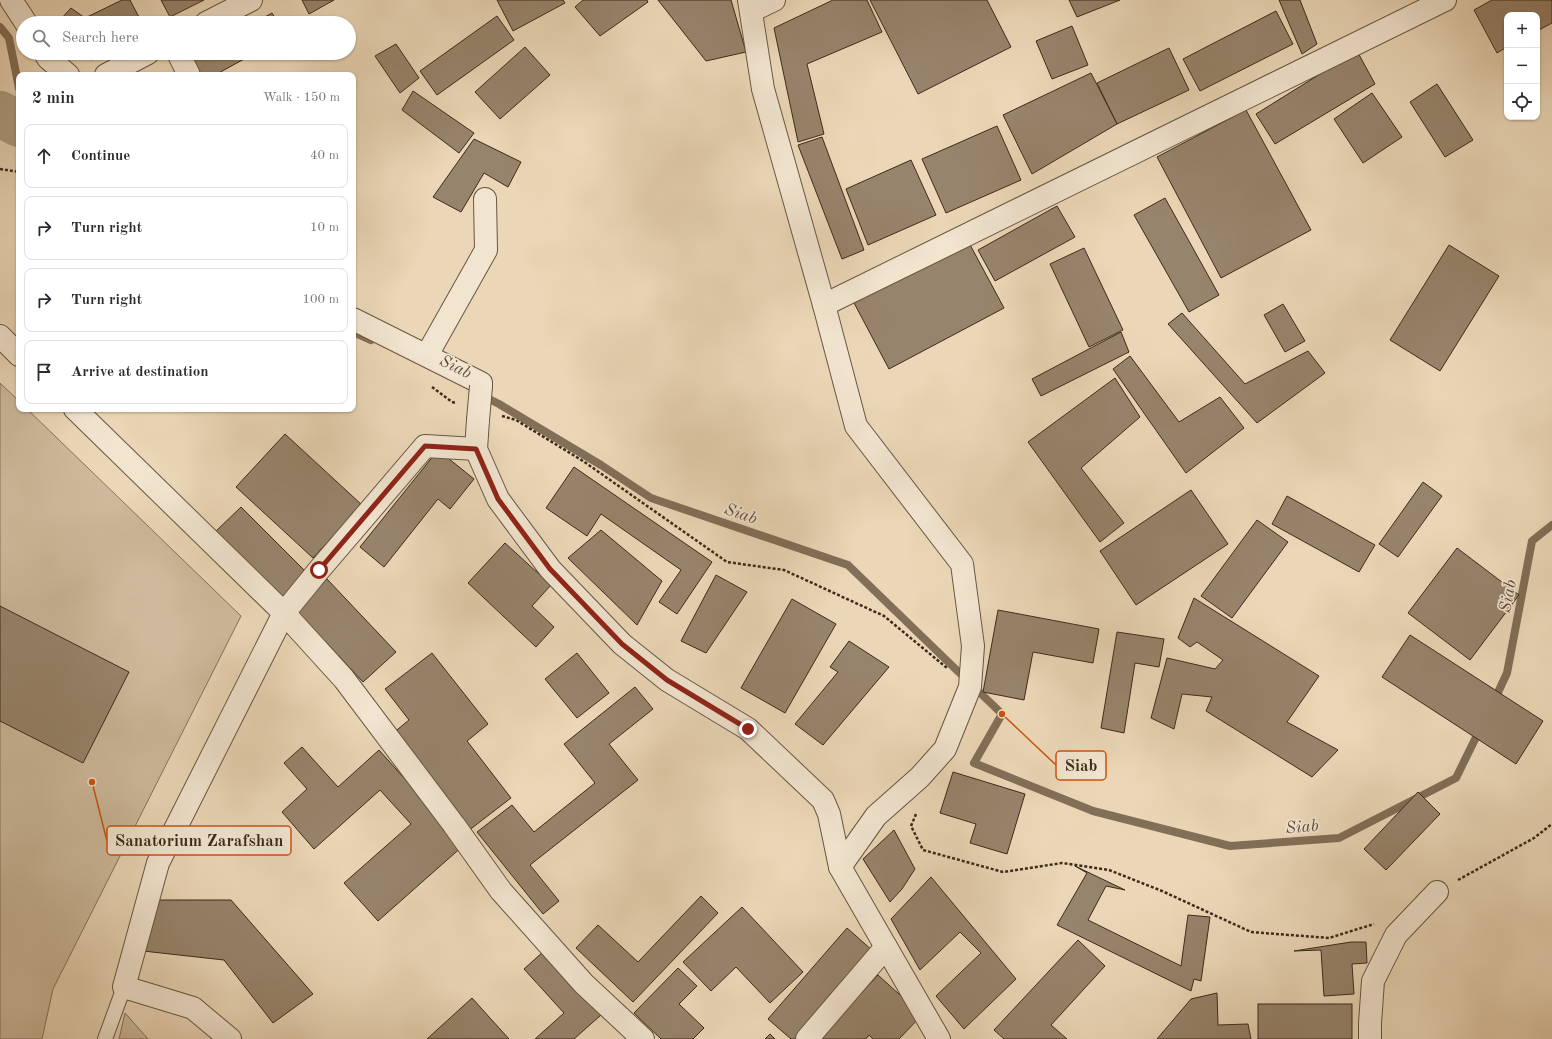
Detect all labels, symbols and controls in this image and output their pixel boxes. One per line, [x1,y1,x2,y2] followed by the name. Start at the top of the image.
[1504,12,1540,120] map controls
[1504,12,1540,48] button: +
[16,16,356,60] search box
[30,27,52,49] icon: search
[62,31,139,46] text: Search here
[1504,48,1540,84] button: −
[1504,84,1540,120] button: locate
[32,90,75,107] text: 2 min
[263,91,340,104] text: Walk · 150 m
[33,145,55,167] icon: ahead
[71,149,130,164] text: Continue
[310,149,339,162] text: 40 m
[33,217,55,239] icon: right
[71,221,142,236] text: Turn right
[310,221,339,234] text: 10 m
[33,289,55,311] icon: right
[71,293,142,308] text: Turn right
[302,293,339,306] text: 100 m
[437,352,474,382] water label: Siab
[33,361,55,383] icon: arrive
[71,365,209,380] text: Arrive at destination
[722,501,759,528] water label: Siab
[310,561,328,579] route start
[1497,578,1520,614] water label: Siab
[739,720,757,738] route end
[1056,751,1106,780] callout: Siab
[1064,758,1098,775] text: Siab
[1285,818,1320,837] water label: Siab
[107,826,291,855] callout: Sanatorium Zarafshan
[115,833,283,850] text: Sanatorium Zarafshan

